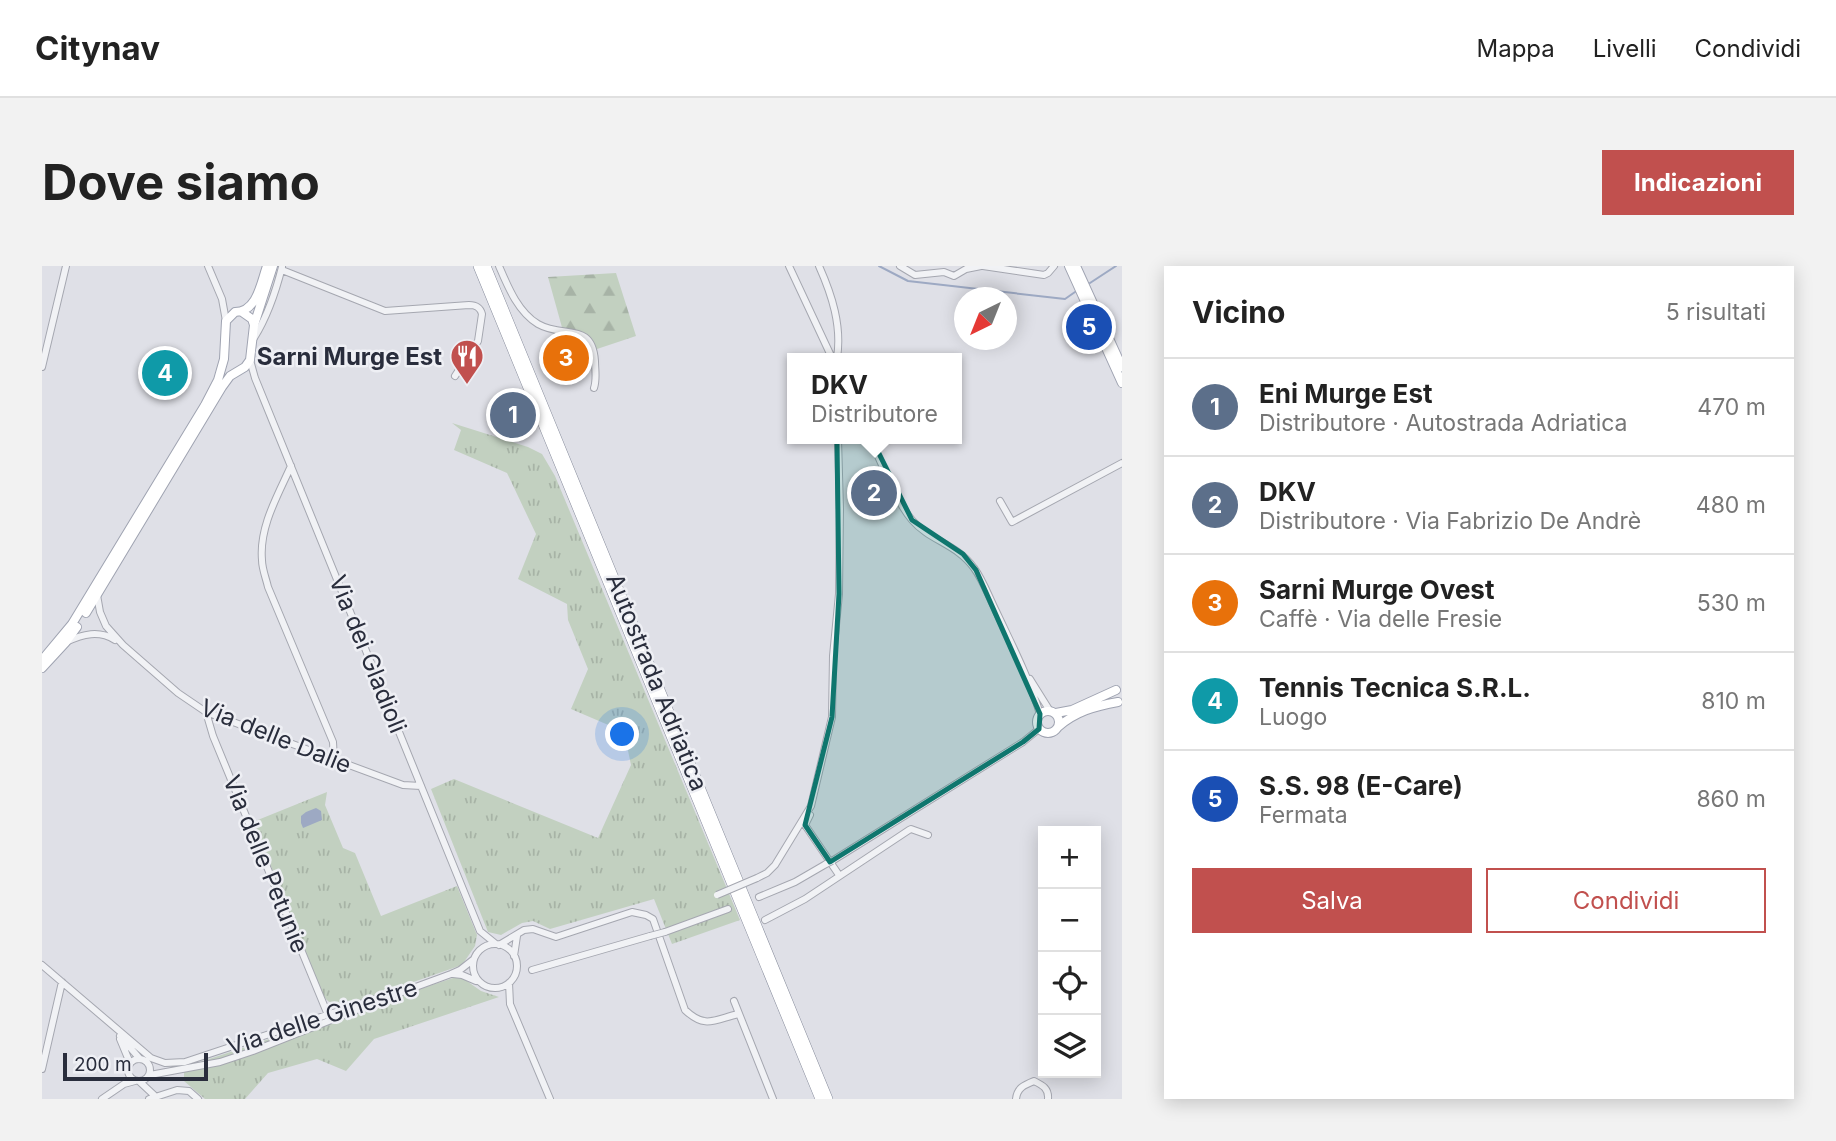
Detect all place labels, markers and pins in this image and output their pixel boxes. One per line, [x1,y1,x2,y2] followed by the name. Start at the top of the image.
[1066,301,1112,353] pin: 5
[543,332,589,384] pin: 3
[448,337,486,386] restaurant icon: Sarni Murge Est
[257,342,442,371] place label: Sarni Murge Est
[142,347,188,399] pin: 4
[490,389,536,441] pin: 1
[851,467,897,519] pin: 2

